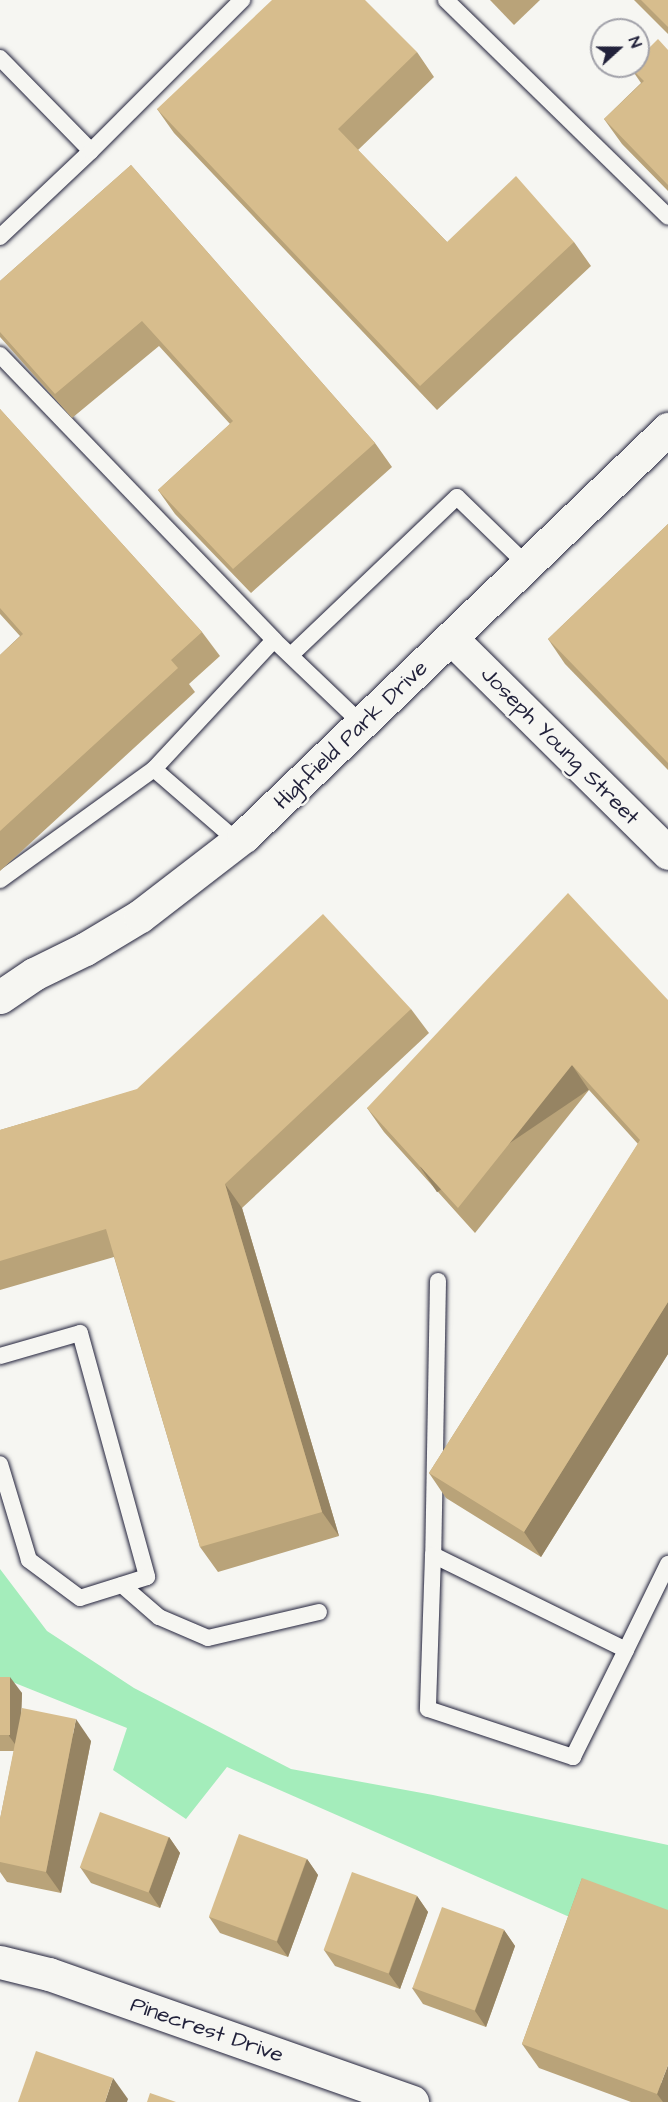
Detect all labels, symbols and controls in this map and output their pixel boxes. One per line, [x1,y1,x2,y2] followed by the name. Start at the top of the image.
[590,18,650,78] north arrow
[623,34,647,51] text: N
[269,655,433,815] street label: Highfield Park Drive
[475,661,645,831] street label: Joseph Young Street
[127,1991,287,2069] street label: Pinecrest Drive

